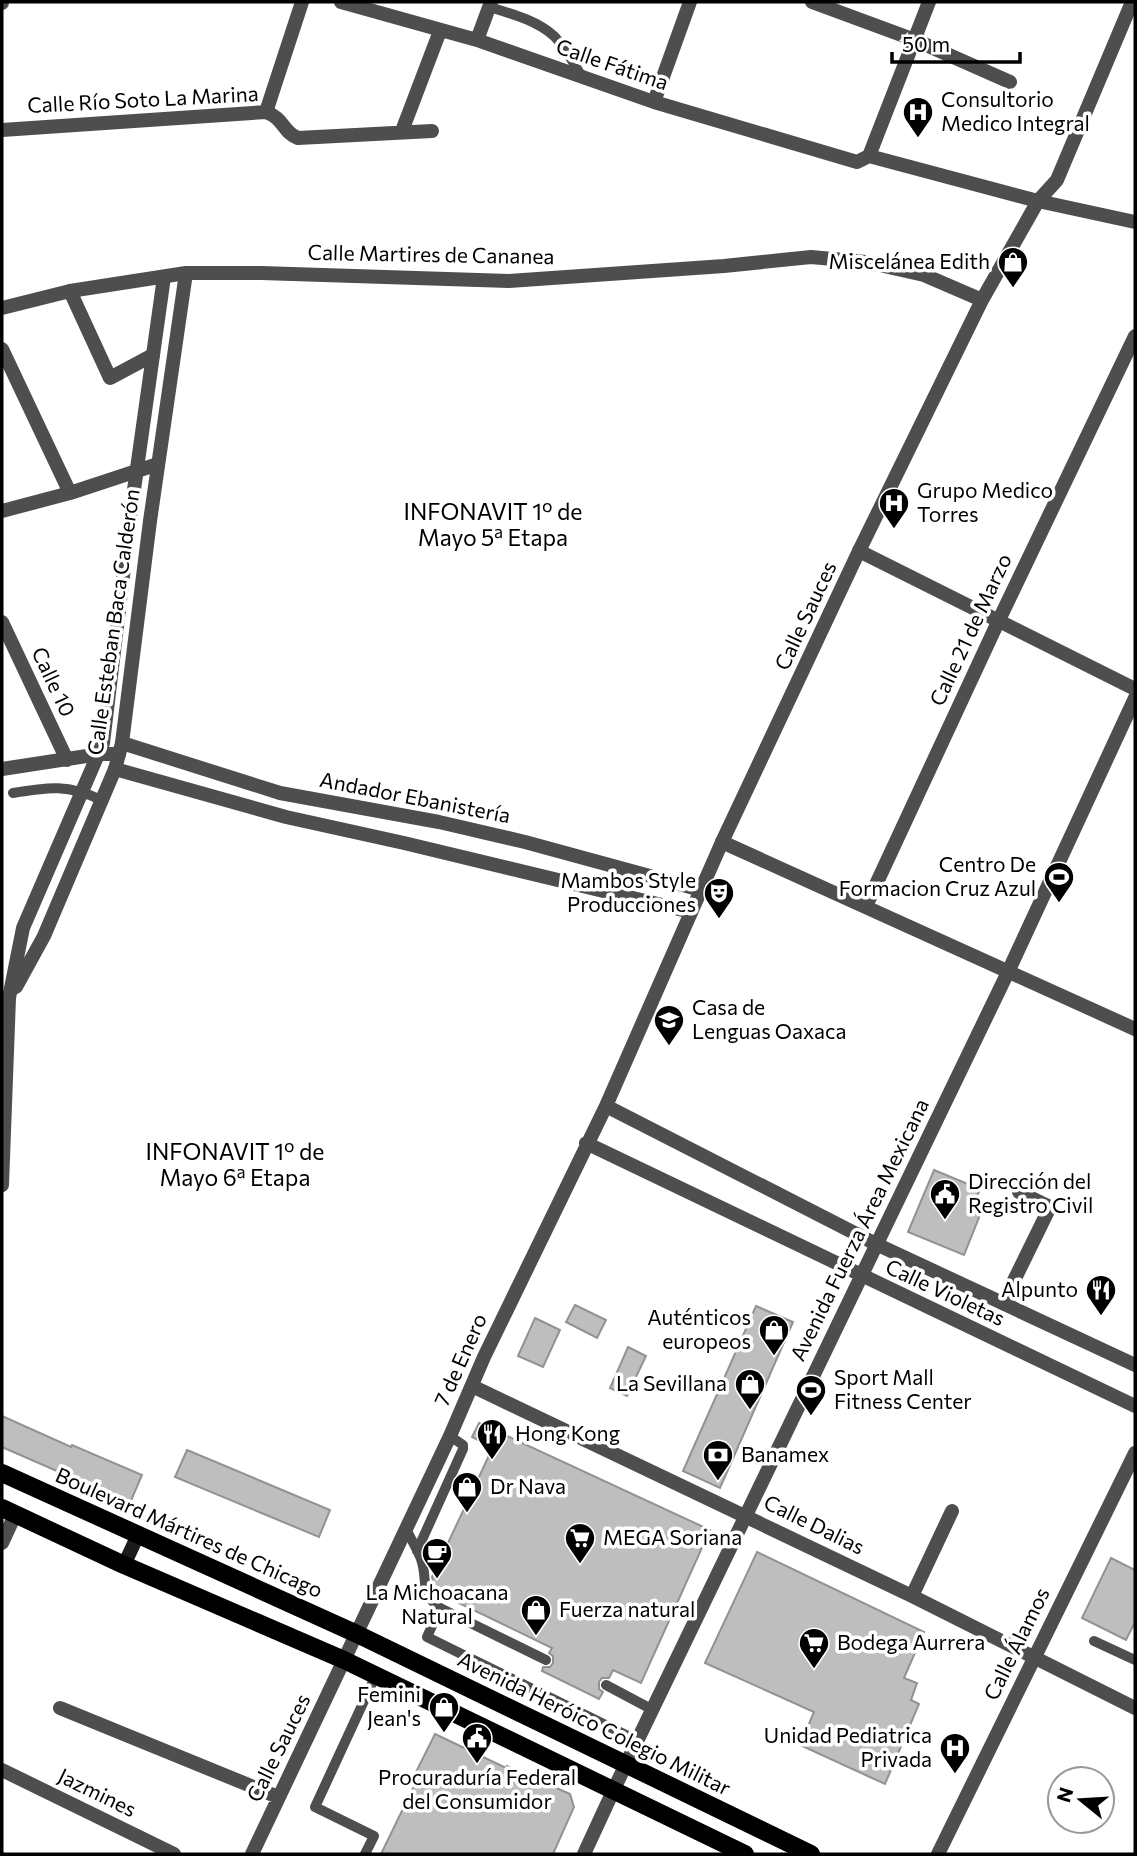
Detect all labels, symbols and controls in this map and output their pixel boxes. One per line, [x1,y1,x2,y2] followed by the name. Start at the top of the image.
[892,21,1020,65] scale bar
[902,31,950,56] text: 50 m
[553,33,672,94] street label: Calle Fátima
[27,80,259,117] street label: Calle Río Soto La Marina
[941,86,1090,135] place label: Consultorio Medico Integral
[901,95,935,139] hospital icon: Consultorio Medico Integral
[307,239,555,268] street label: Calle Martires de Cananea
[996,245,1030,289] shop icon: Miscelánea Edith
[829,248,990,273] place label: Miscelánea Edith
[917,477,1053,526] place label: Grupo Medico Torres
[877,486,911,530] hospital icon: Grupo Medico Torres
[81,487,144,756] street label: Calle Esteban Baca Calderón
[404,497,582,551] district label: INFONAVIT 1º de Mayo 5ª Etapa
[923,549,1016,710] street label: Calle 21 de Marzo
[769,557,841,674] street label: Calle Sauces
[27,643,81,720] street label: Calle 10
[318,766,513,827] street label: Andador Ebanistería
[839,851,1036,900] place label: Centro De Formacion Cruz Azul
[1042,860,1076,904] sports icon: Centro De Formacion Cruz Azul
[560,867,696,916] place label: Mambos Style Producciones
[702,876,736,920] theatre icon: Mambos Style Producciones
[692,994,846,1043] place label: Casa de Lenguas Oaxaca
[652,1003,686,1047] school or university icon: Casa de Lenguas Oaxaca
[784,1094,933,1365] street label: Avenida Fuerza Área Mexicana
[146,1137,324,1191] district label: INFONAVIT 1º de Mayo 6ª Etapa
[968,1168,1093,1217] place label: Dirección del Registro Civil
[928,1177,962,1221] public building icon: Dirección del Registro Civil
[882,1253,1009,1330] street label: Calle Violetas
[1084,1273,1118,1317] restaurant icon: Alpunto
[1001,1276,1078,1301] place label: Alpunto
[647,1304,751,1353] place label: Auténticos europeos
[428,1309,491,1409] street label: 7 de Enero
[757,1313,791,1357] shop icon: Auténticos europeos
[834,1364,972,1413] place label: Sport Mall Fitness Center
[733,1367,767,1411] shop icon: La Sevillana
[616,1370,727,1395] place label: La Sevillana
[794,1373,828,1417] sports icon: Sport Mall Fitness Center
[475,1417,509,1461] restaurant icon: Hong Kong
[515,1420,620,1445] place label: Hong Kong
[701,1438,735,1482] bank icon: Banamex
[741,1441,829,1466] place label: Banamex
[52,1461,327,1602] street label: Boulevard Mártires de Chicago
[450,1470,484,1514] shop icon: Dr Nava
[490,1473,566,1498] place label: Dr Nava
[760,1489,869,1559] street label: Calle Dalias
[563,1521,597,1565] supermarket icon: MEGA Soriana
[603,1524,742,1549] place label: MEGA Soriana
[420,1536,454,1580] cafe icon: La Michoacana Natural
[366,1579,508,1628] place label: La Michoacana Natural
[978,1583,1054,1704] street label: Calle Álamos
[519,1593,553,1637] shop icon: Fuerza natural
[559,1596,695,1621] place label: Fuerza natural
[797,1626,831,1670] supermarket icon: Bodega Aurrera
[837,1629,985,1654] place label: Bodega Aurrera
[454,1646,735,1800] street label: Avenida Heróico Colegio Militar
[357,1681,421,1730] place label: Femini Jean's
[241,1689,315,1805] street label: Calle Sauces
[427,1690,461,1734] shop icon: Femini Jean's
[460,1721,494,1765] public building icon: Procuraduría Federal del Consumidor
[764,1722,932,1771] place label: Unidad Pediatrica Privada
[938,1731,972,1775] hospital icon: Unidad Pediatrica Privada
[54,1762,141,1821] street label: Jazmines
[378,1764,576,1813] place label: Procuraduría Federal del Consumidor
[1046,1765,1116,1835] north arrow
[1051,1784,1077,1805] text: N

